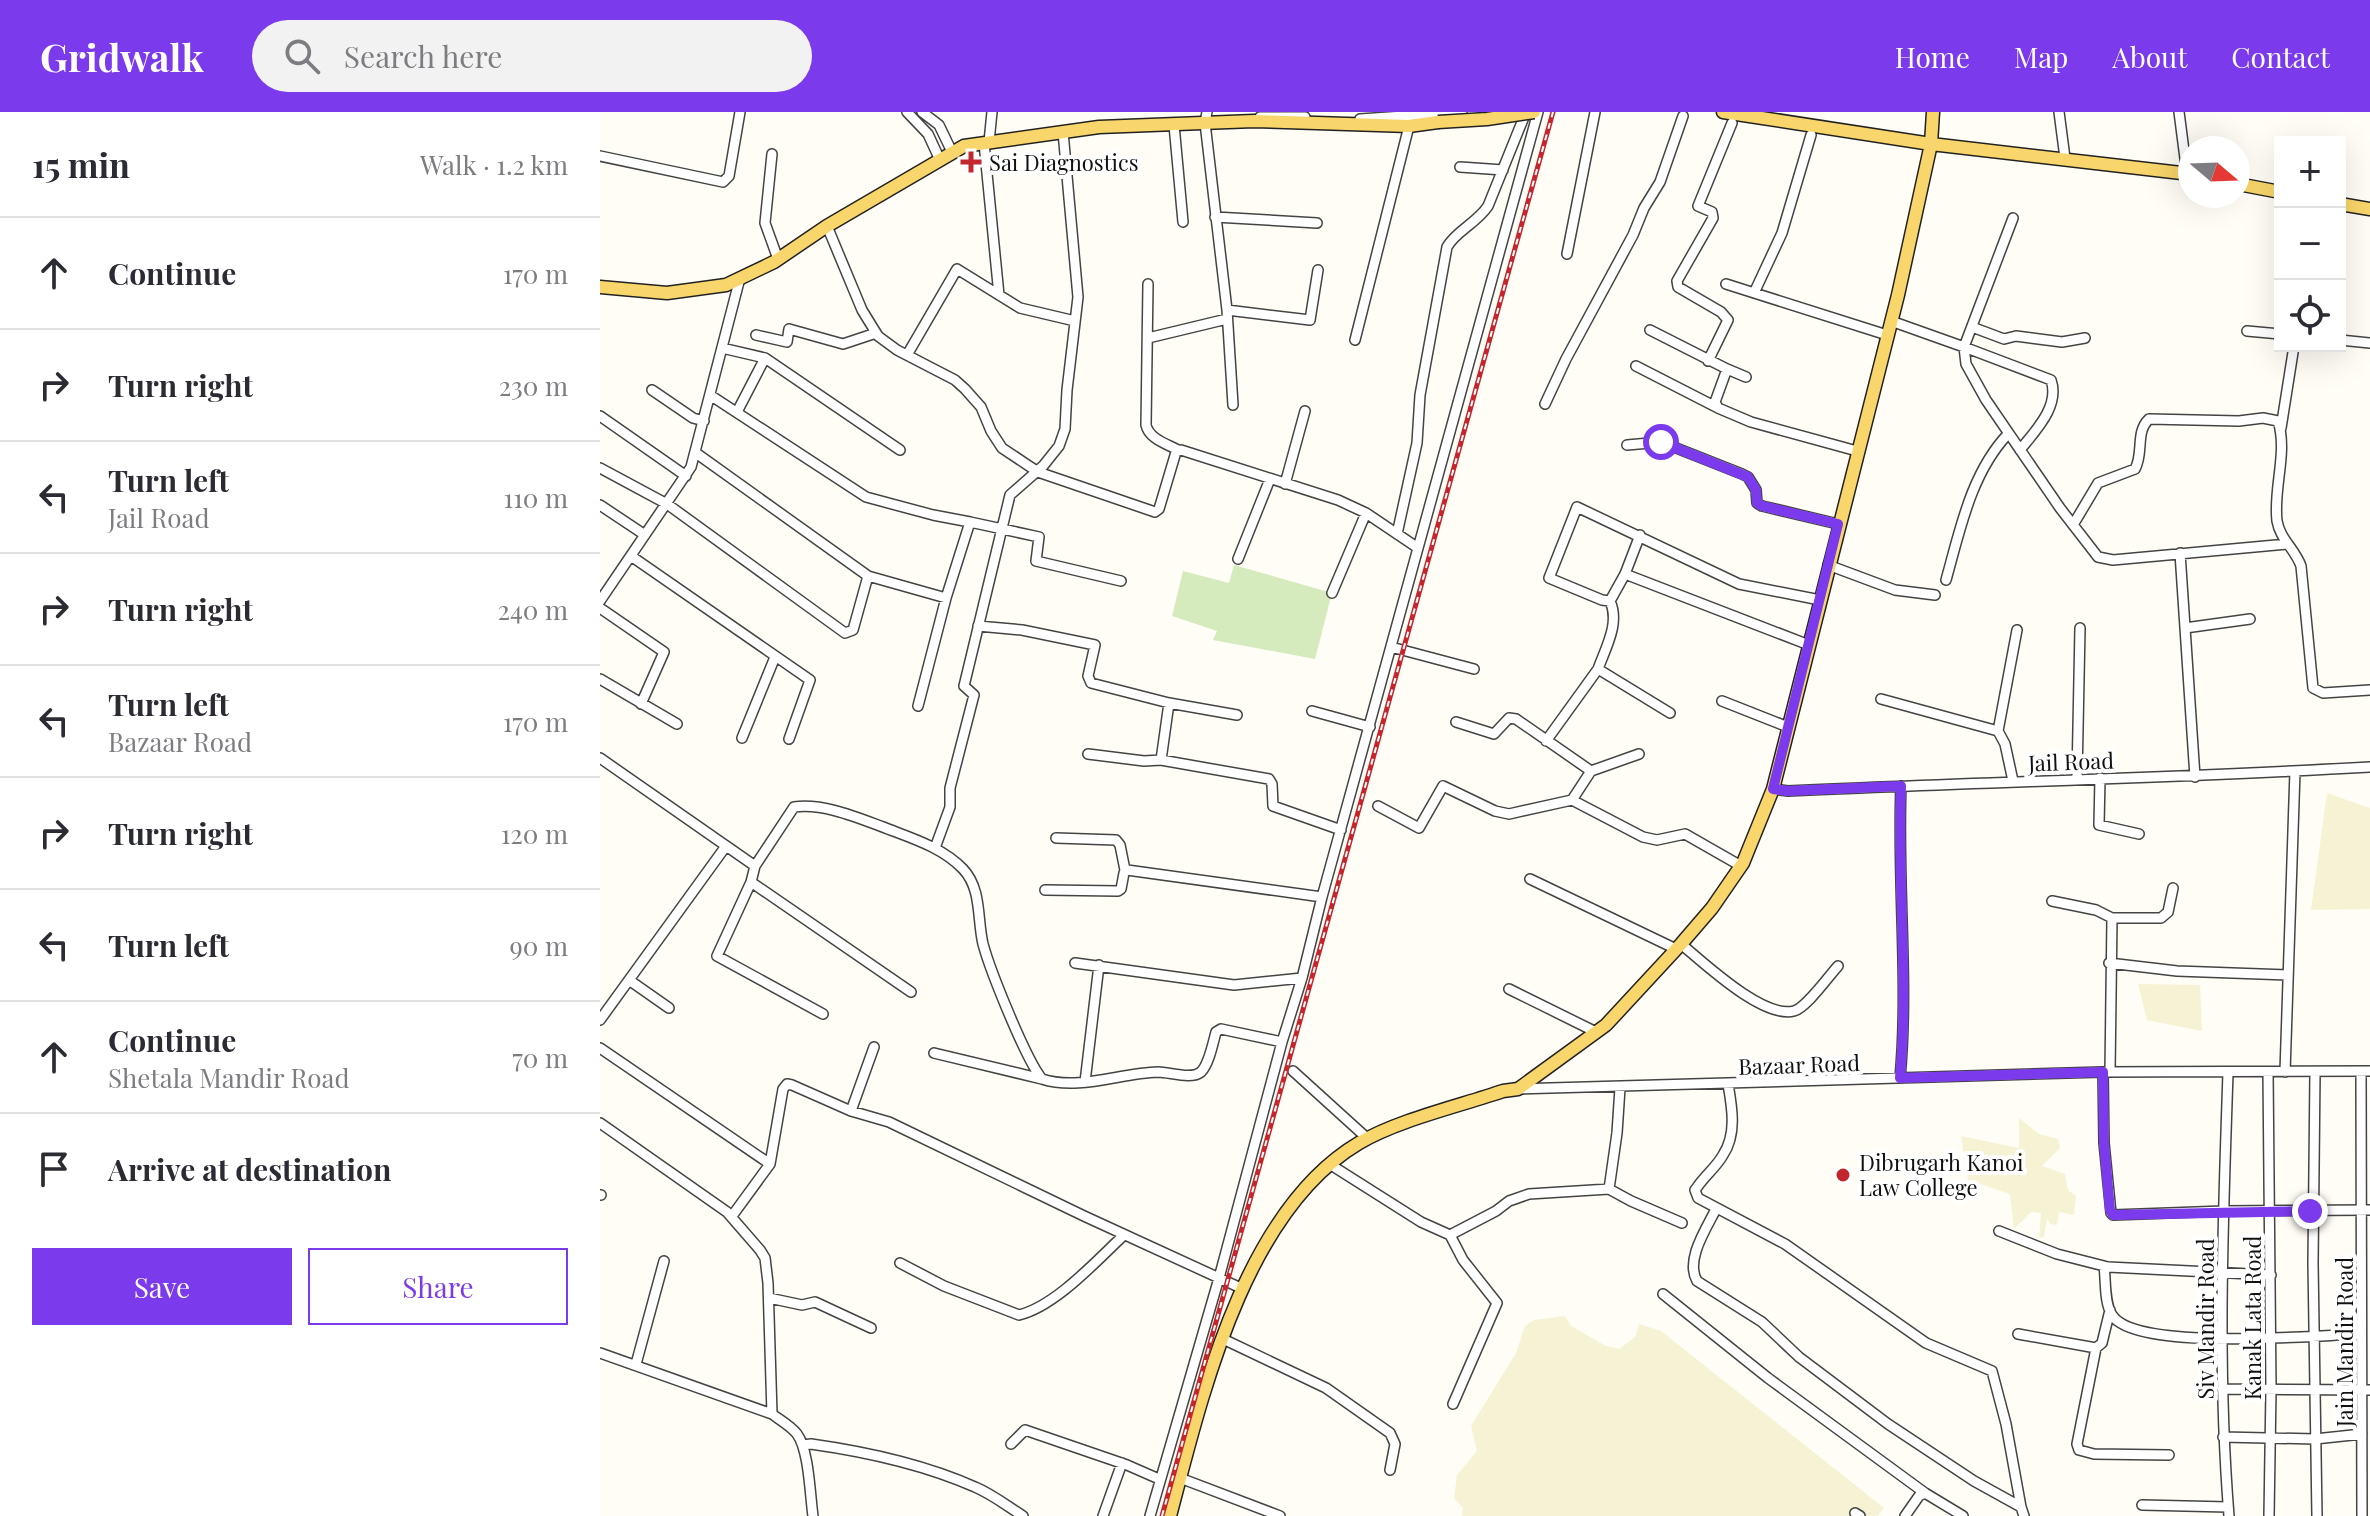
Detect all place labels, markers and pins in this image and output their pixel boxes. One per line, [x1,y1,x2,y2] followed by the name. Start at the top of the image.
[989,147,1138,177] place label: Sai Diagnostics
[960,151,982,173] marker: Sai Diagnostics
[1859,1147,2023,1202] place label: Dibrugarh Kanoi Law College
[1834,1166,1852,1184] marker: Dibrugarh Kanoi Law College

